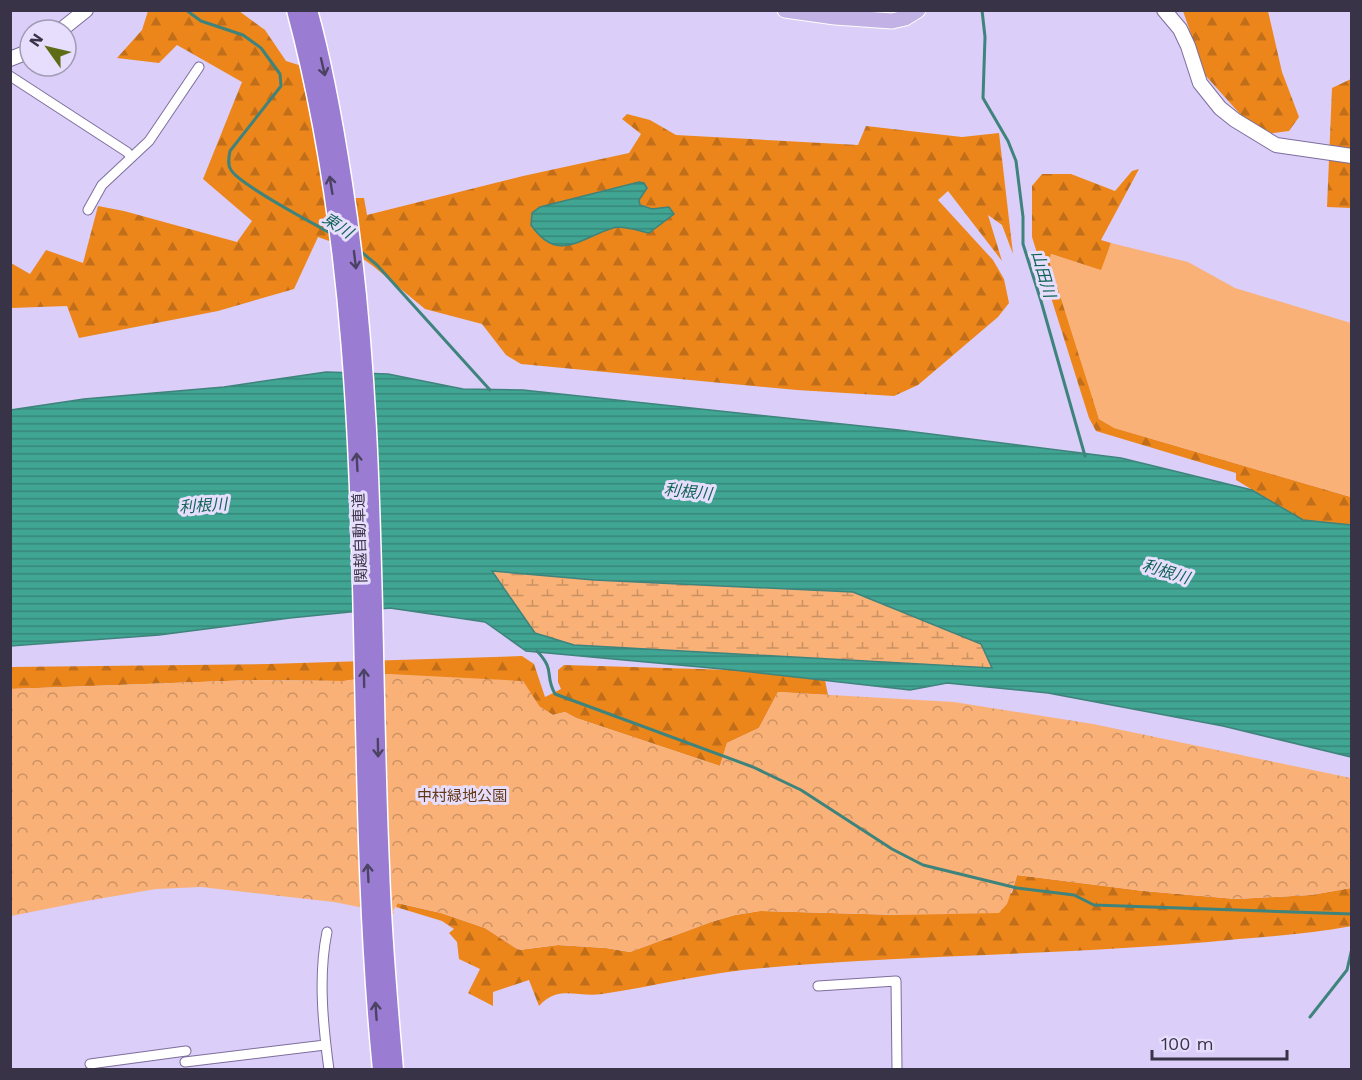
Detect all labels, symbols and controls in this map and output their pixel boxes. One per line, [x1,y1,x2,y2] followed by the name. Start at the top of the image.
[18,18,78,78] north arrow
[25,30,47,50] text: N
[318,57,329,77] one-way arrow
[325,175,336,195] one-way arrow
[319,209,358,243] water label: 東川
[1028,248,1060,302] water label: 山田川
[349,249,360,269] one-way arrow
[352,453,363,473] one-way arrow
[663,480,715,504] water label: 利根川
[349,493,371,583] street label: 関越自動車道
[178,494,230,517] water label: 利根川
[1140,555,1193,588] water label: 利根川
[358,669,369,689] one-way arrow
[372,737,384,757] one-way arrow
[417,787,507,805] park label: 中村緑地公園
[362,863,373,883] one-way arrow
[370,1002,381,1022] one-way arrow
[1152,1023,1287,1061] scale bar
[1161,1033,1214,1054] text: 100 m

